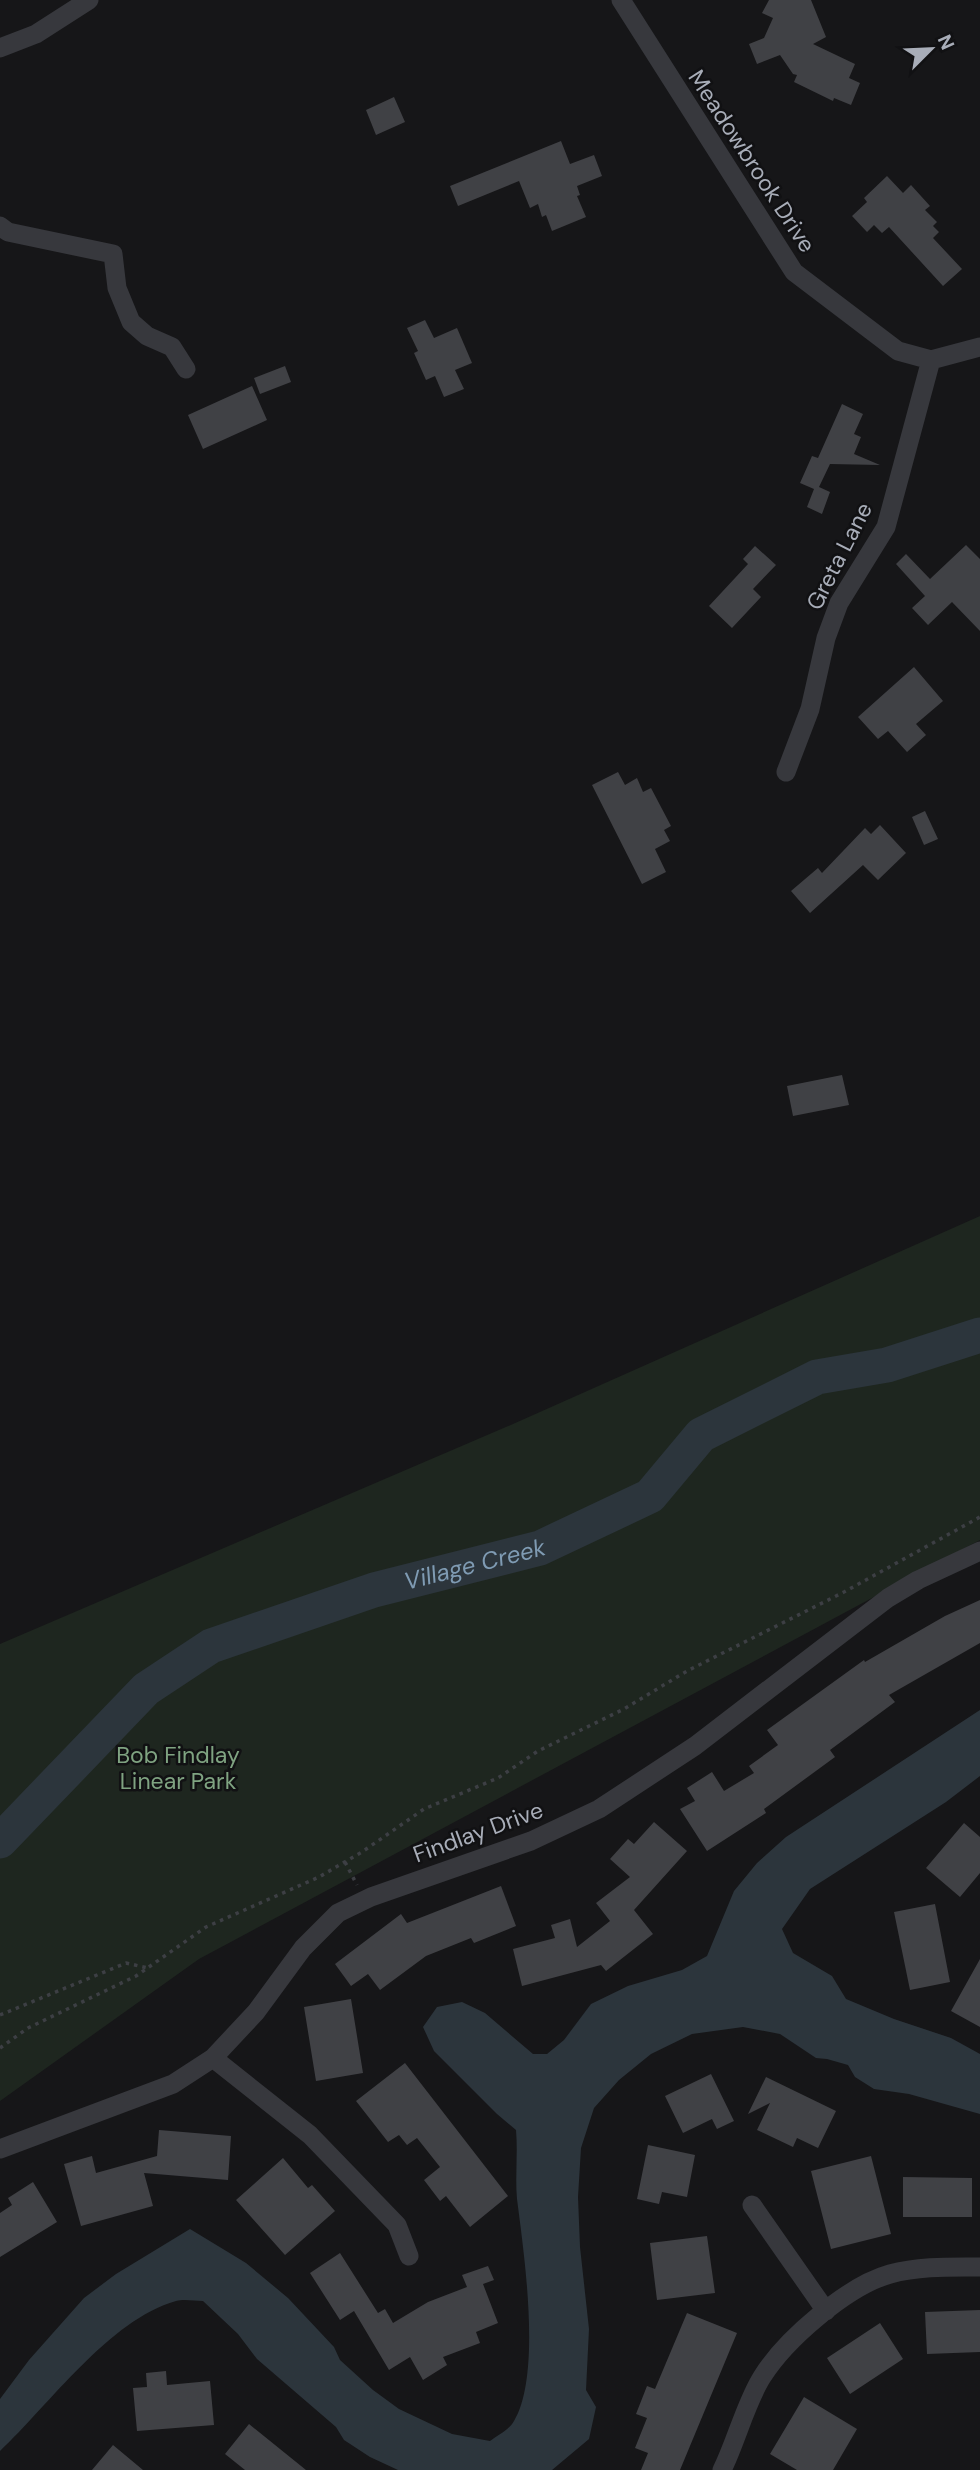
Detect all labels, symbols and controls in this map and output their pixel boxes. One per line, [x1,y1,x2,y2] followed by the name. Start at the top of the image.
[896,14,966,84] north arrow
[932,31,960,54] text: N
[682,64,822,258] street label: Meadowbrook Drive
[799,497,879,615] street label: Greta Lane
[401,1531,549,1597] water label: Village Creek
[116,1740,240,1796] park label: Bob Findlay Linear Park
[409,1795,547,1869] street label: Findlay Drive

